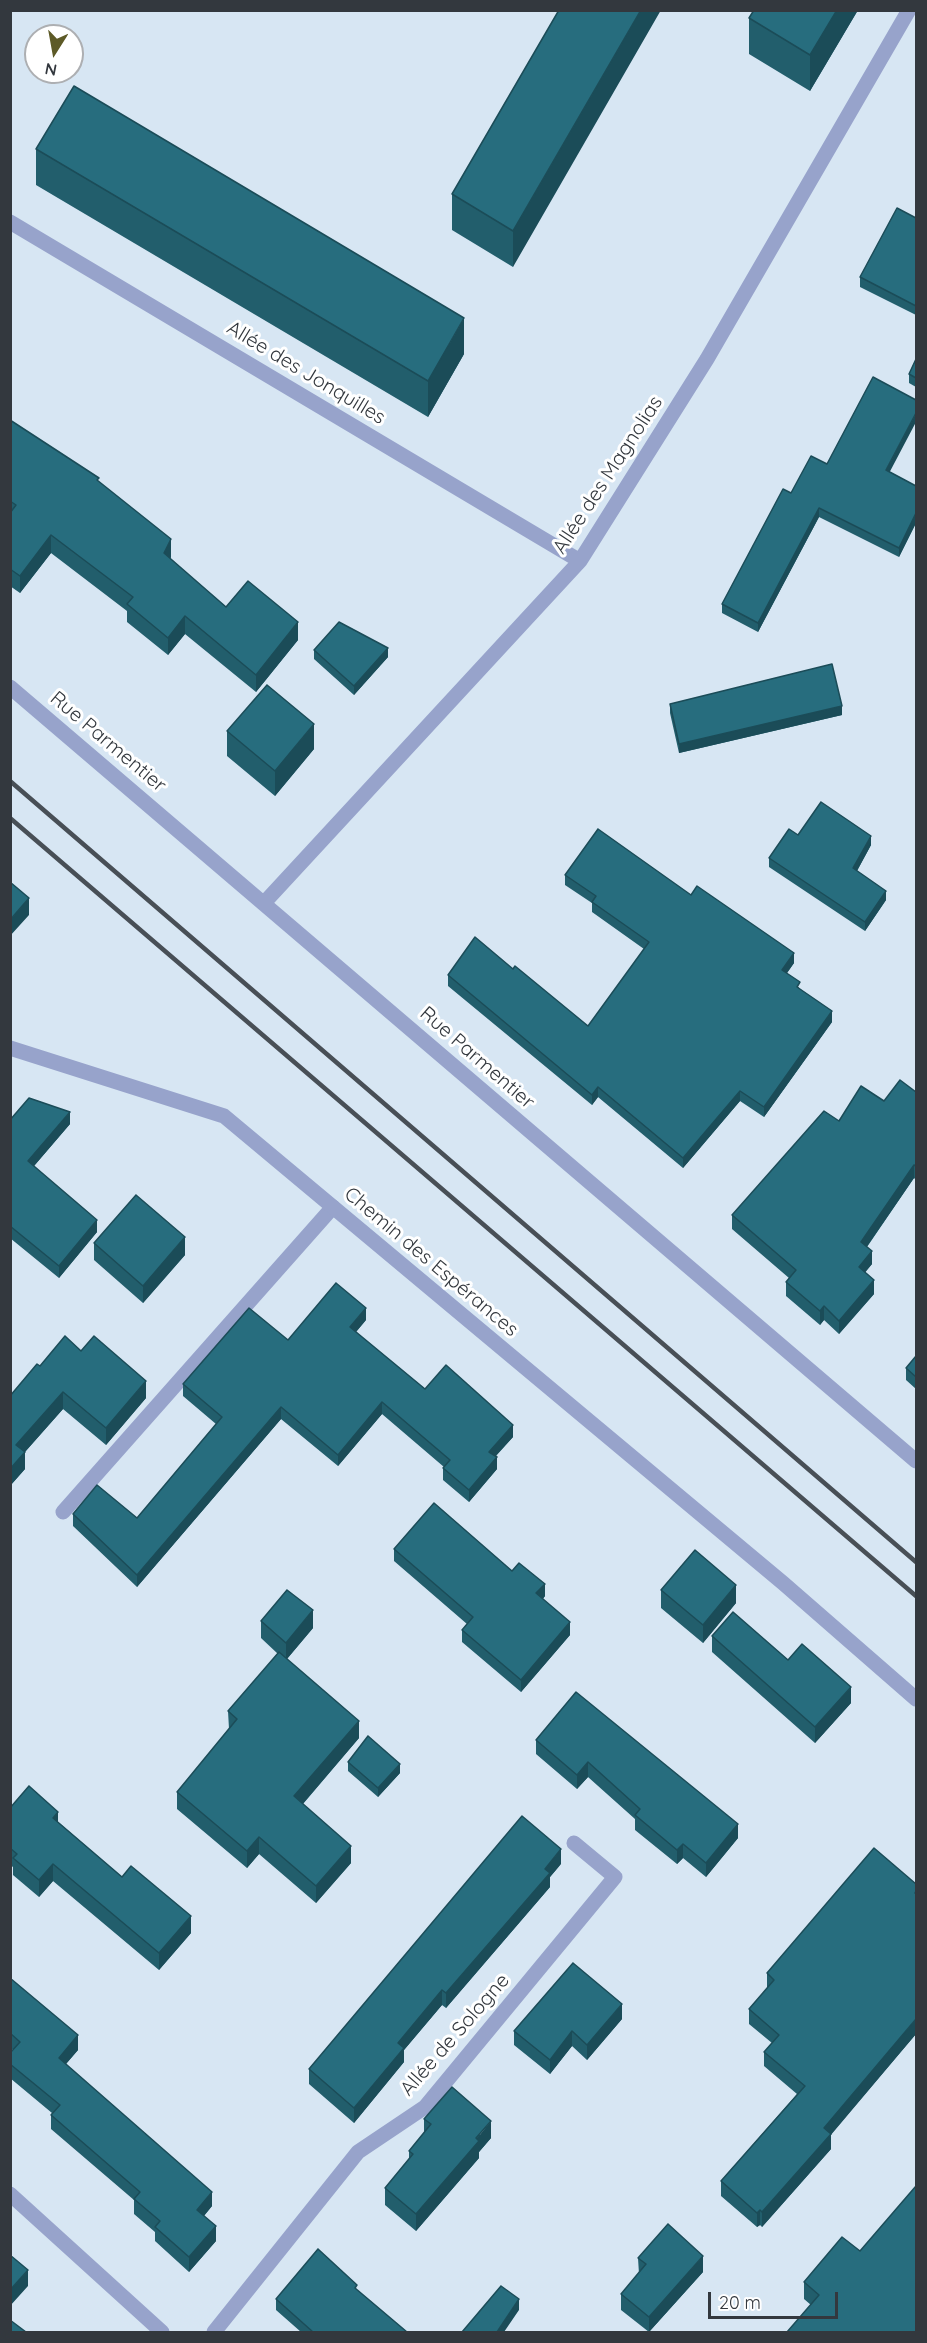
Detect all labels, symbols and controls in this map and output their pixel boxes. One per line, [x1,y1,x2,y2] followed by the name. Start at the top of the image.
[24,24,84,84] north arrow
[43,59,59,81] text: N
[222,316,390,430] street label: Allée des Jonquilles
[548,392,668,558] street label: Allée des Magnolias
[45,686,171,798] street label: Rue Parmentier
[415,1002,539,1114] street label: Rue Parmentier
[339,1182,523,1342] street label: Chemin des Espérances
[395,1969,515,2101] street label: Allée de Sologne
[711,2280,842,2318] scale bar
[719,2291,761,2314] text: 20 m

